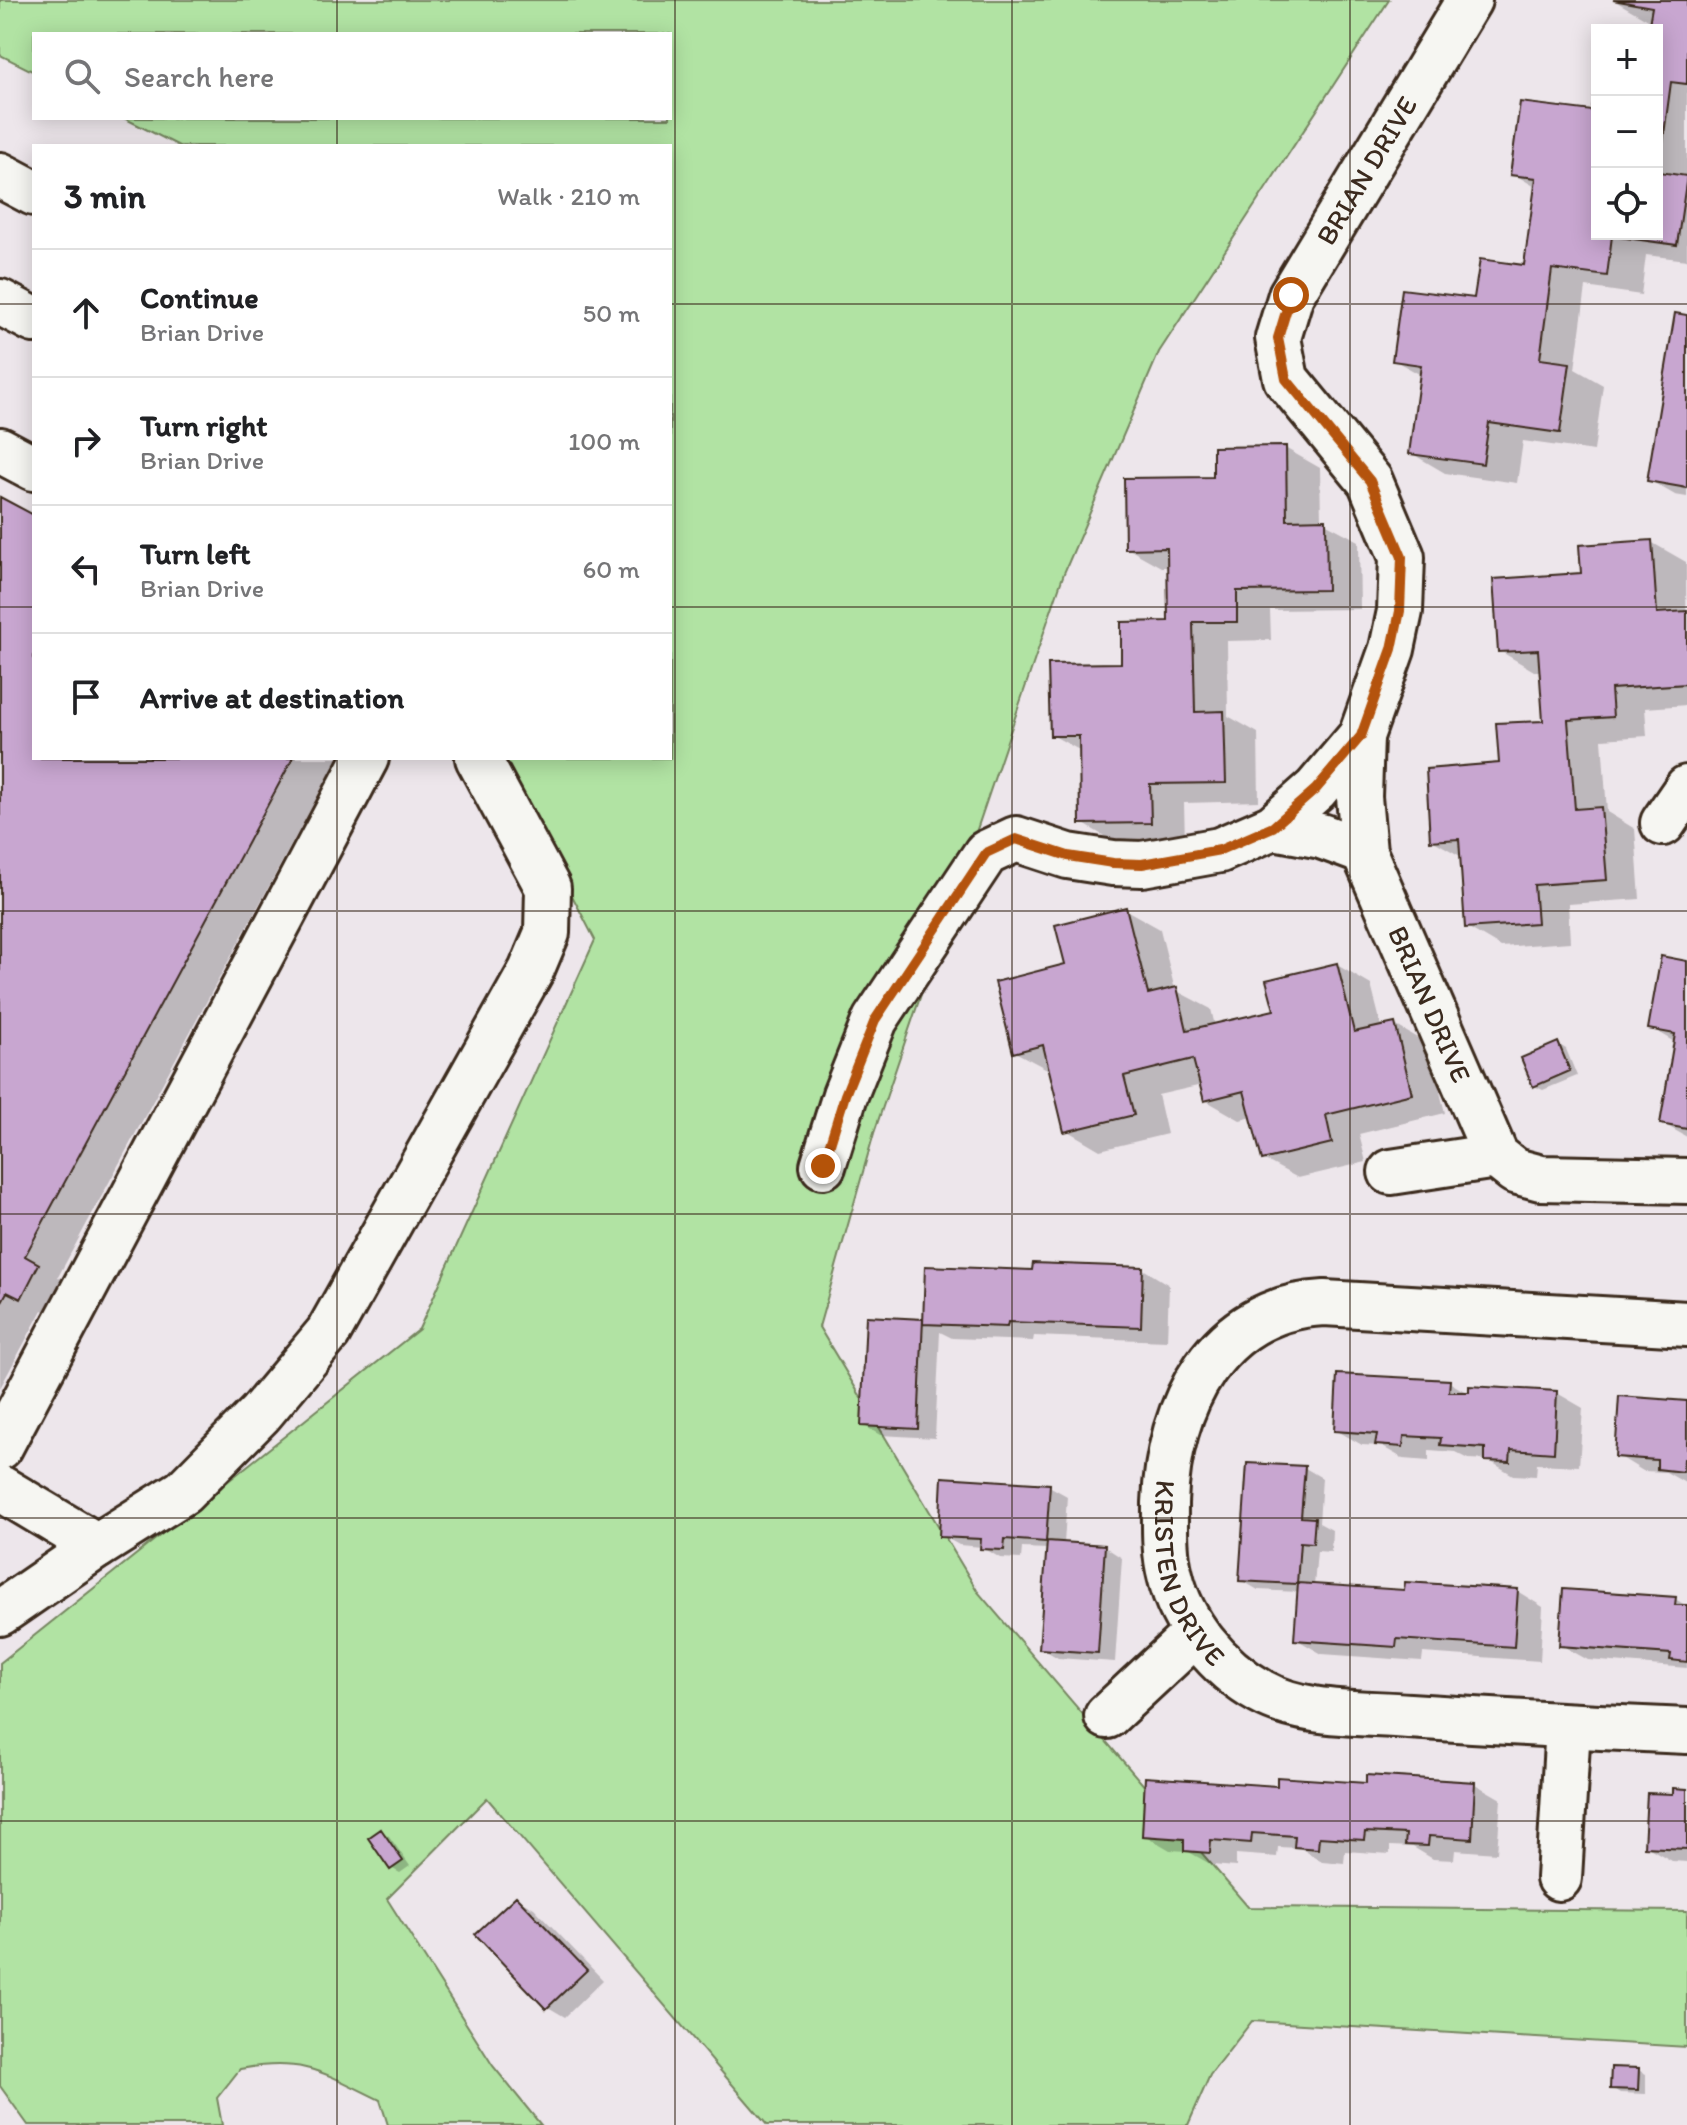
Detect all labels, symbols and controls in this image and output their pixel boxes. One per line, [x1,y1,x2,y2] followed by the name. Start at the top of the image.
[1591,24,1663,240] map controls
[1591,24,1663,96] button: +
[32,32,672,120] search box
[60,54,104,98] icon: search
[124,58,274,95] text: Search here
[1308,90,1424,251] street label: BRIAN DRIVE
[1591,96,1663,168] button: −
[1591,168,1663,240] button: locate
[64,176,146,217] text: 3 min
[497,180,640,212] text: Walk · 210 m
[1273,277,1309,313] route start
[140,279,259,316] text: Continue
[64,291,108,335] icon: ahead
[583,297,640,329] text: 50 m
[140,316,264,348] text: Brian Drive
[140,407,268,444] text: Turn right
[64,419,108,463] icon: right
[568,425,640,457] text: 100 m
[140,444,264,476] text: Brian Drive
[140,535,251,572] text: Turn left
[64,547,108,591] icon: left
[583,553,640,585] text: 60 m
[140,572,264,604] text: Brian Drive
[64,675,108,719] icon: arrive
[140,679,404,716] text: Arrive at destination
[1381,920,1479,1088] street label: BRIAN DRIVE
[805,1148,841,1184] route end
[1148,1479,1232,1673] street label: KRISTEN DRIVE

